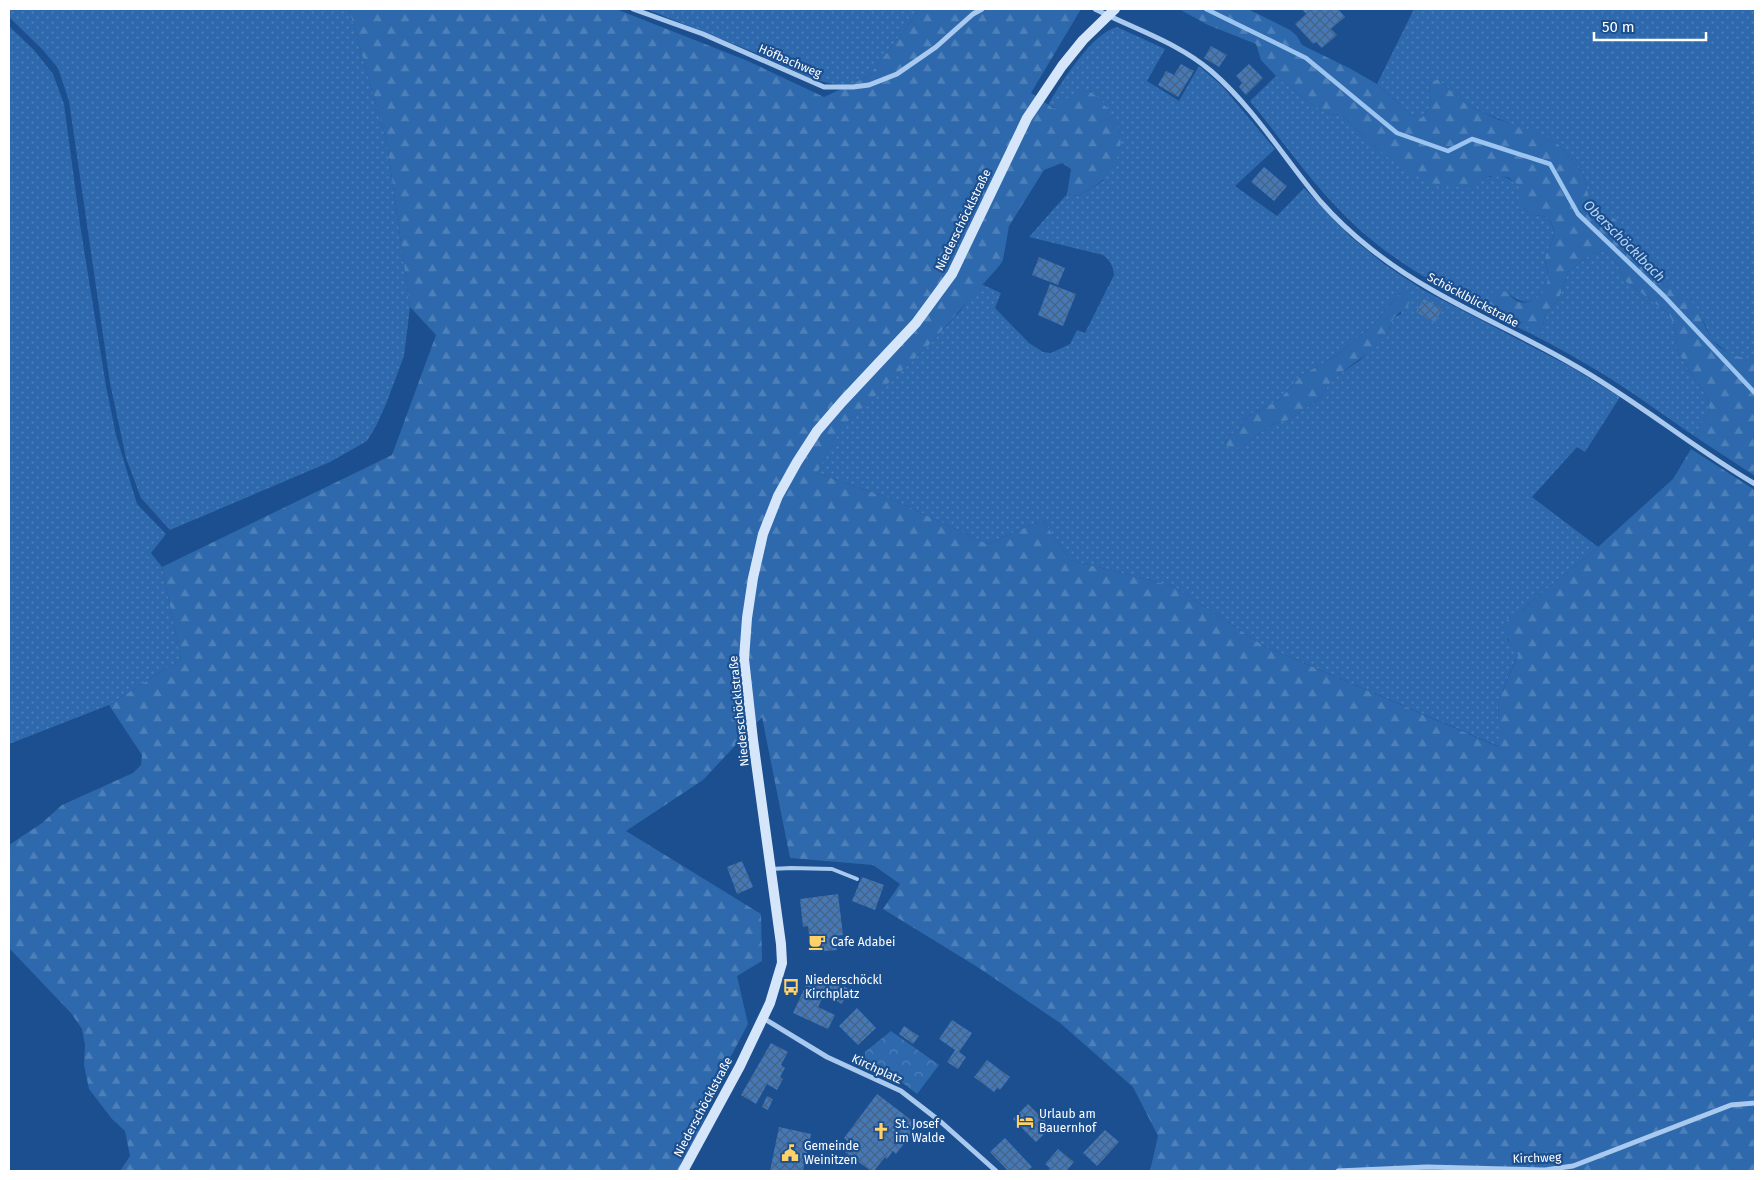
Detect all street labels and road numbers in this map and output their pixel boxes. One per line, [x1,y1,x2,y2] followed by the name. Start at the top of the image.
[756,41,824,81] street label: Höfbachweg
[932,167,994,273] street label: Niederschöcklstraße
[1425,270,1521,330] street label: Schöcklblickstraße
[726,655,752,767] street label: Niederschöcklstraße
[849,1051,905,1087] street label: Kirchplatz
[671,1055,735,1159] street label: Niederschöcklstraße
[1512,1150,1562,1166] street label: Kirchweg

